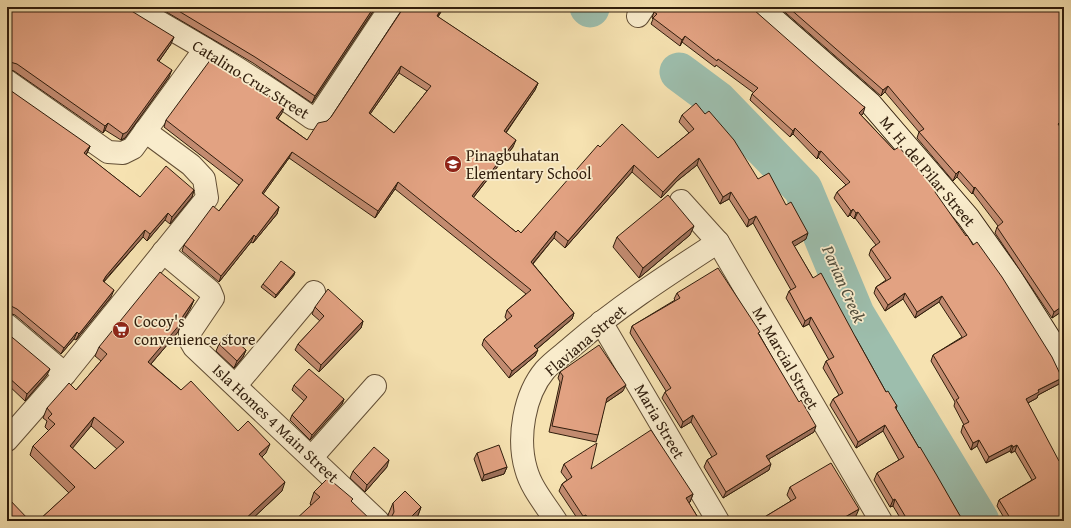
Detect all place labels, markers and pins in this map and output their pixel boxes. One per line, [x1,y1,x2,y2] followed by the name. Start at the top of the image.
[466,143,592,185] place label: Pinagbuhatan Elementary School
[443,154,463,174] school or university icon: Pinagbuhatan Elementary School
[134,309,255,351] place label: Cocoy's convenience store
[111,320,131,340] supermarket icon: Cocoy's convenience store

